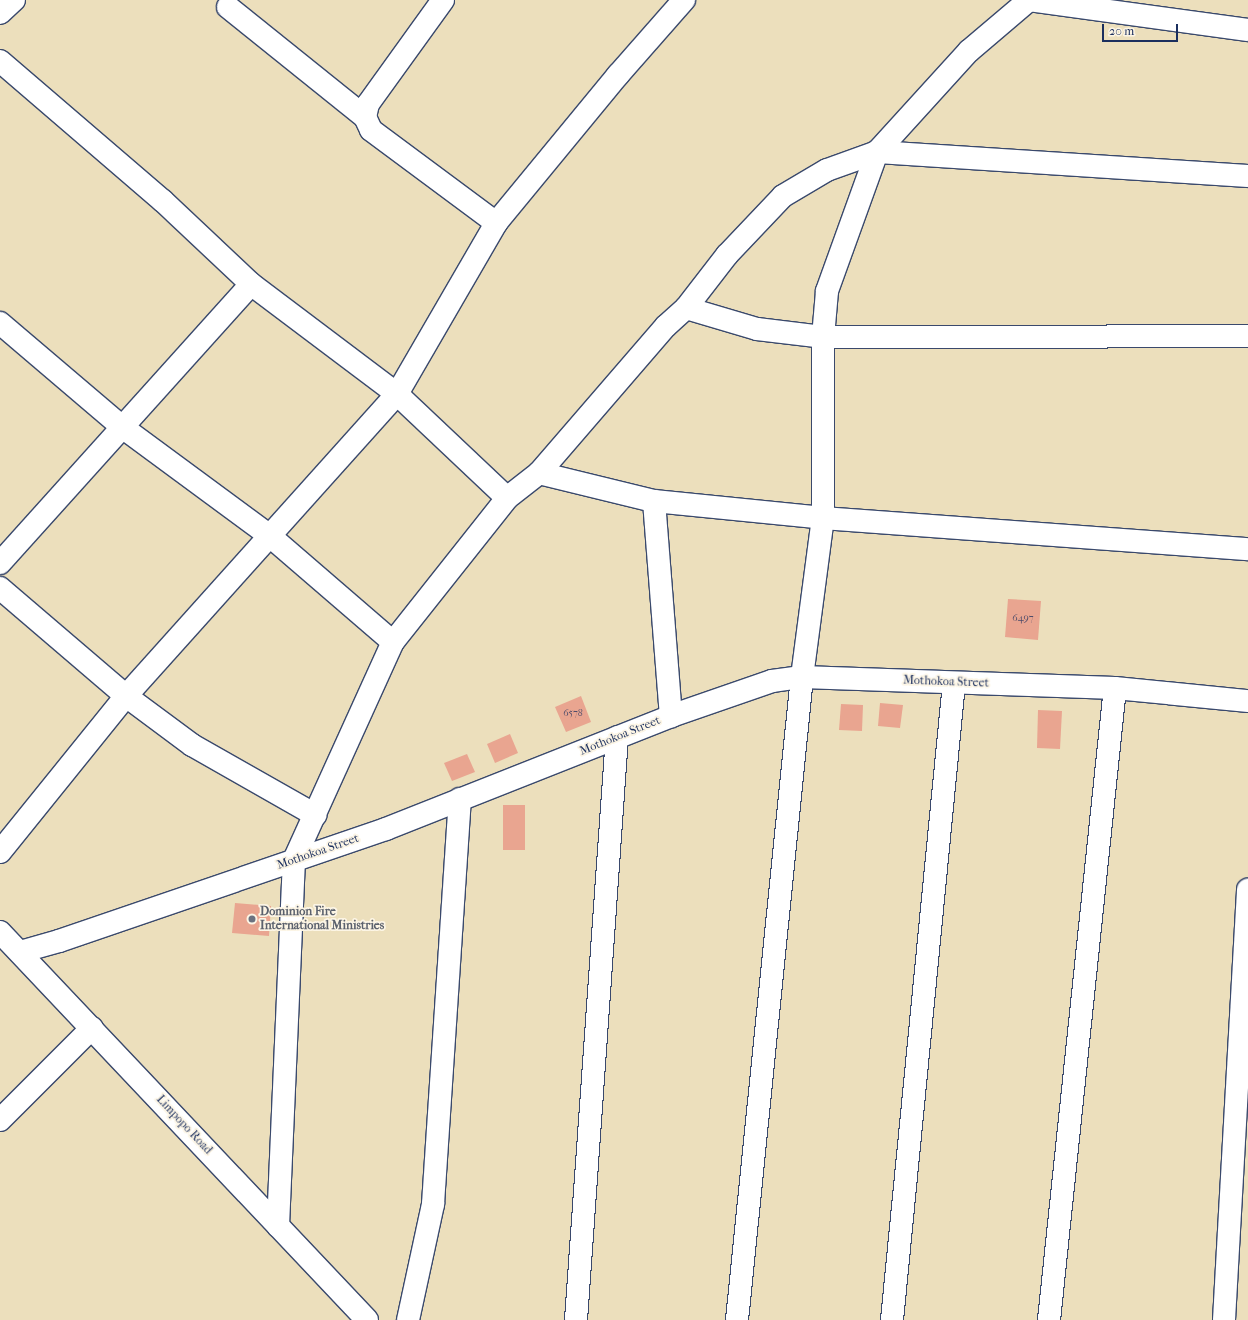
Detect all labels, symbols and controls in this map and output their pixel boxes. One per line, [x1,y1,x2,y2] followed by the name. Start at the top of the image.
[1104,16,1180,42] scale bar
[1109,24,1134,38] text: 20 m
[1012,613,1034,625] house number: 6497
[903,673,989,691] street label: Mothokoa Street
[563,708,583,720] house number: 6578
[578,713,662,759] street label: Mothokoa Street
[275,831,361,873] street label: Mothokoa Street
[260,905,384,933] place label: Dominion Fire International Ministries
[247,914,257,924] marker: Dominion Fire International Ministries
[153,1093,215,1157] street label: Limpopo Road

